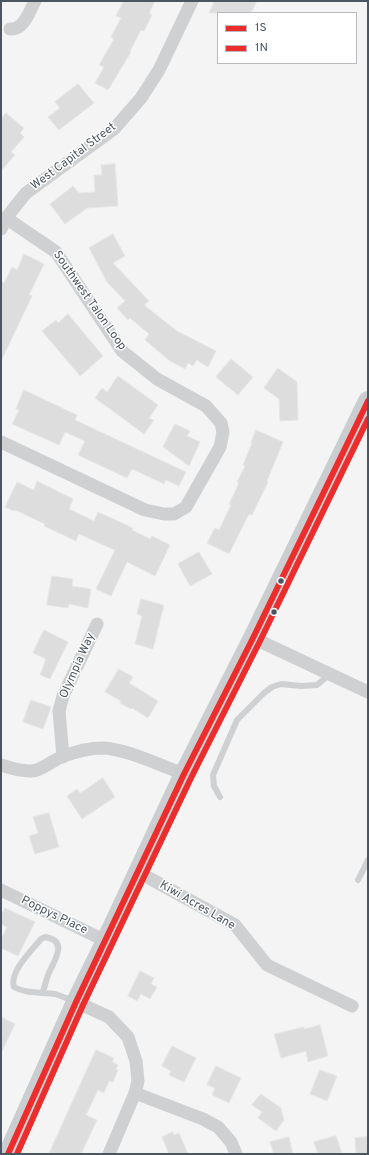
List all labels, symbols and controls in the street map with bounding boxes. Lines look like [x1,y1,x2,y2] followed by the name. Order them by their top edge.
[217,12,357,64] legend
[255,20,267,36] text: 1S
[255,40,268,56] text: 1N
[29,120,119,194] street label: West Capital Street
[49,249,129,353] street label: Southwest Talon Loop
[276,576,286,586] unlabelled marker
[269,607,279,617] unlabelled marker
[57,631,99,701] street label: Olympia Way
[157,878,237,934] street label: Kiwi Acres Lane
[18,894,90,938] street label: Poppys Place

